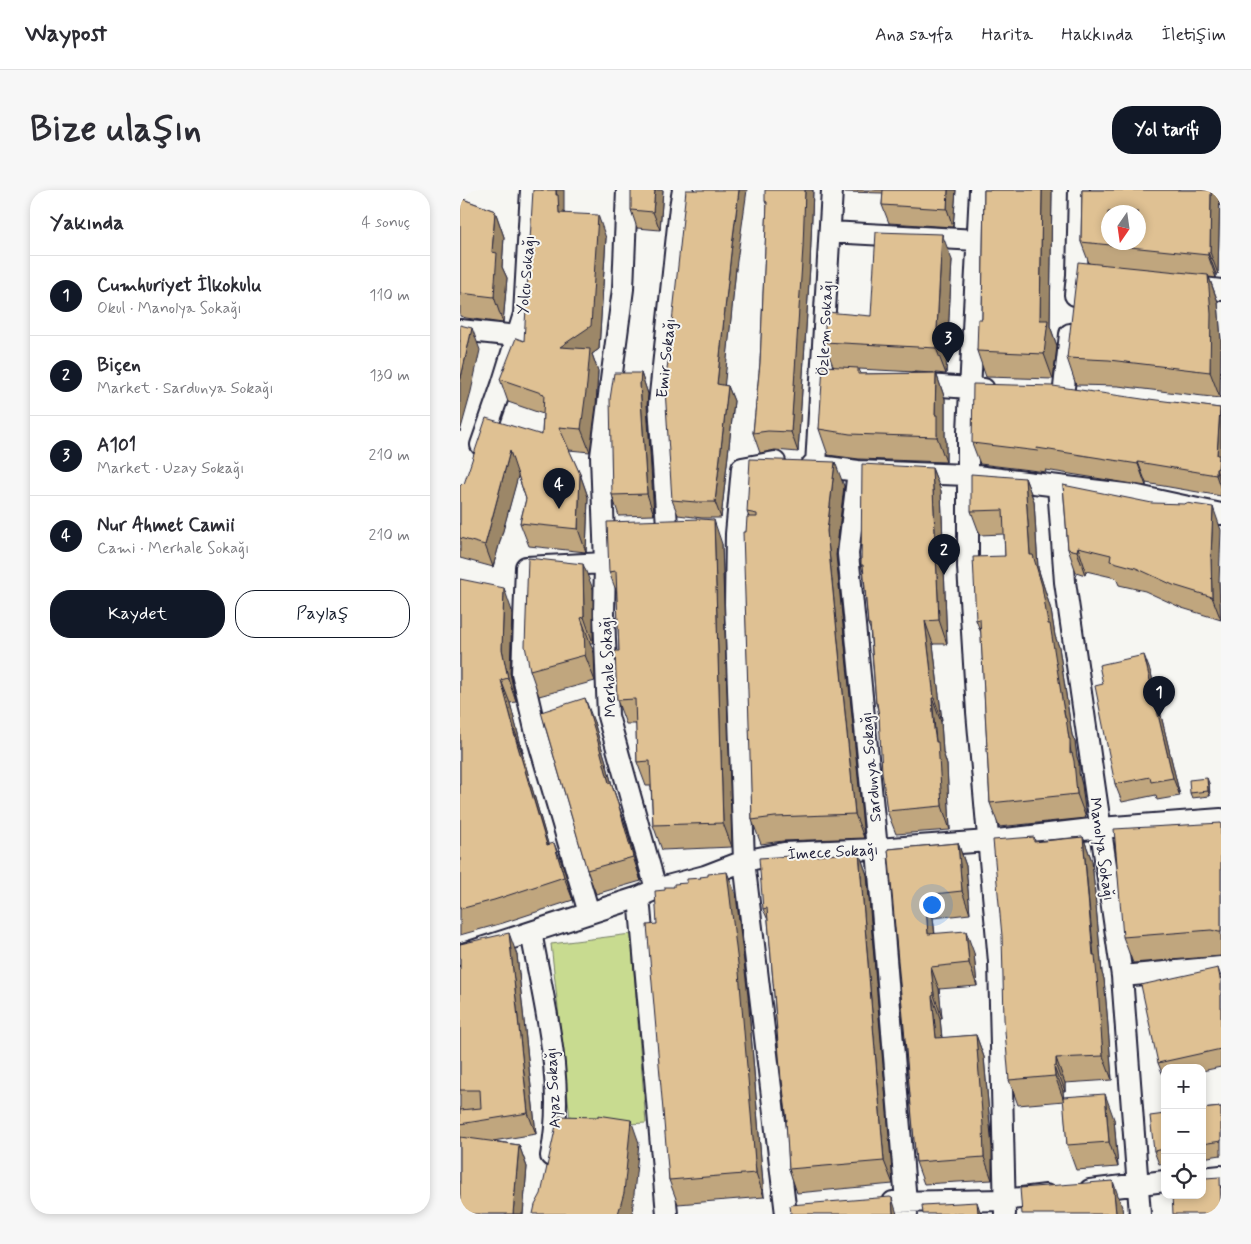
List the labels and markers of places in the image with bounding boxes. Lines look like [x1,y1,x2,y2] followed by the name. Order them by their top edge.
[932,322,964,363] pin: 3
[543,468,575,509] pin: 4
[928,534,960,575] pin: 2
[1143,676,1175,717] pin: 1

